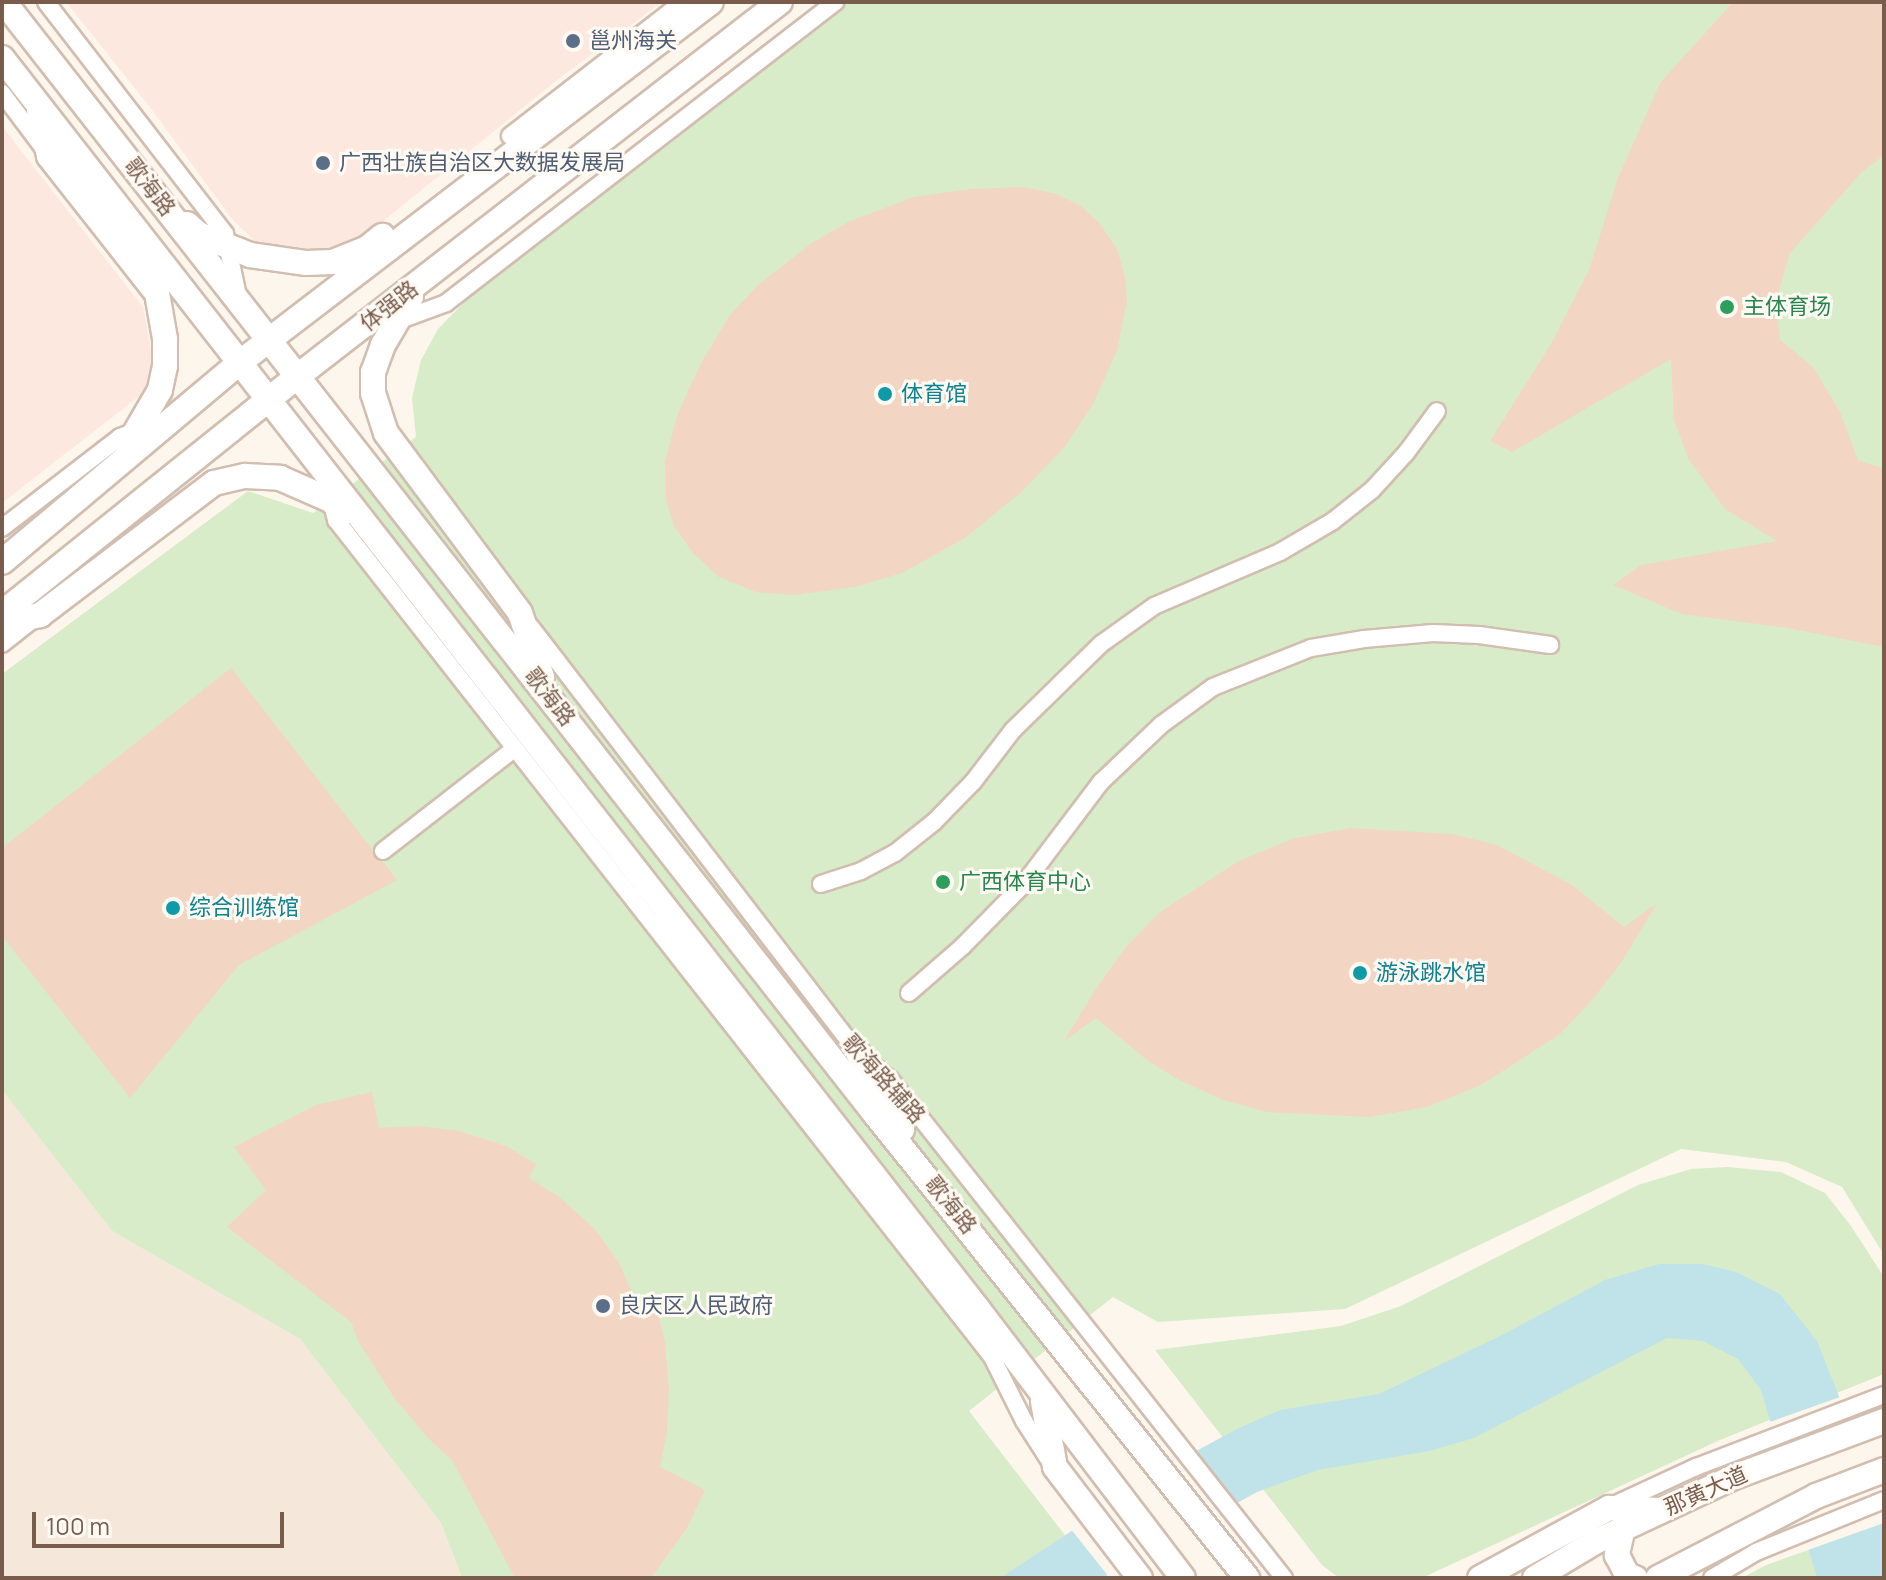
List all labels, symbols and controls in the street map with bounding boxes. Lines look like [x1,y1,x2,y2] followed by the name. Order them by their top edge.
[589,28,677,54] place label: 邕州海关
[564,32,582,50] marker: 邕州海关
[339,150,625,176] place label: 广西壮族自治区大数据发展局
[119,153,181,221] street label: 歌海路
[314,154,332,172] marker: 广西壮族自治区大数据发展局
[355,275,423,337] street label: 体强路
[1743,294,1831,320] place label: 主体育场
[1718,298,1736,316] marker: 主体育场
[901,381,967,407] place label: 体育馆
[876,385,894,403] marker: 体育馆
[519,663,581,731] street label: 歌海路
[959,869,1091,895] place label: 广西体育中心
[934,873,952,891] marker: 广西体育中心
[189,895,299,921] place label: 综合训练馆
[164,899,182,917] marker: 综合训练馆
[1376,960,1486,986] place label: 游泳跳水馆
[1351,964,1369,982] marker: 游泳跳水馆
[837,1029,931,1129] street label: 歌海路辅路
[920,1171,982,1239] street label: 歌海路
[619,1293,773,1319] place label: 良庆区人民政府
[594,1297,612,1315] marker: 良庆区人民政府
[1660,1461,1752,1521] street label: 那黄大道
[36,1496,288,1546] scale bar
[46,1509,110,1542] text: 100 m

